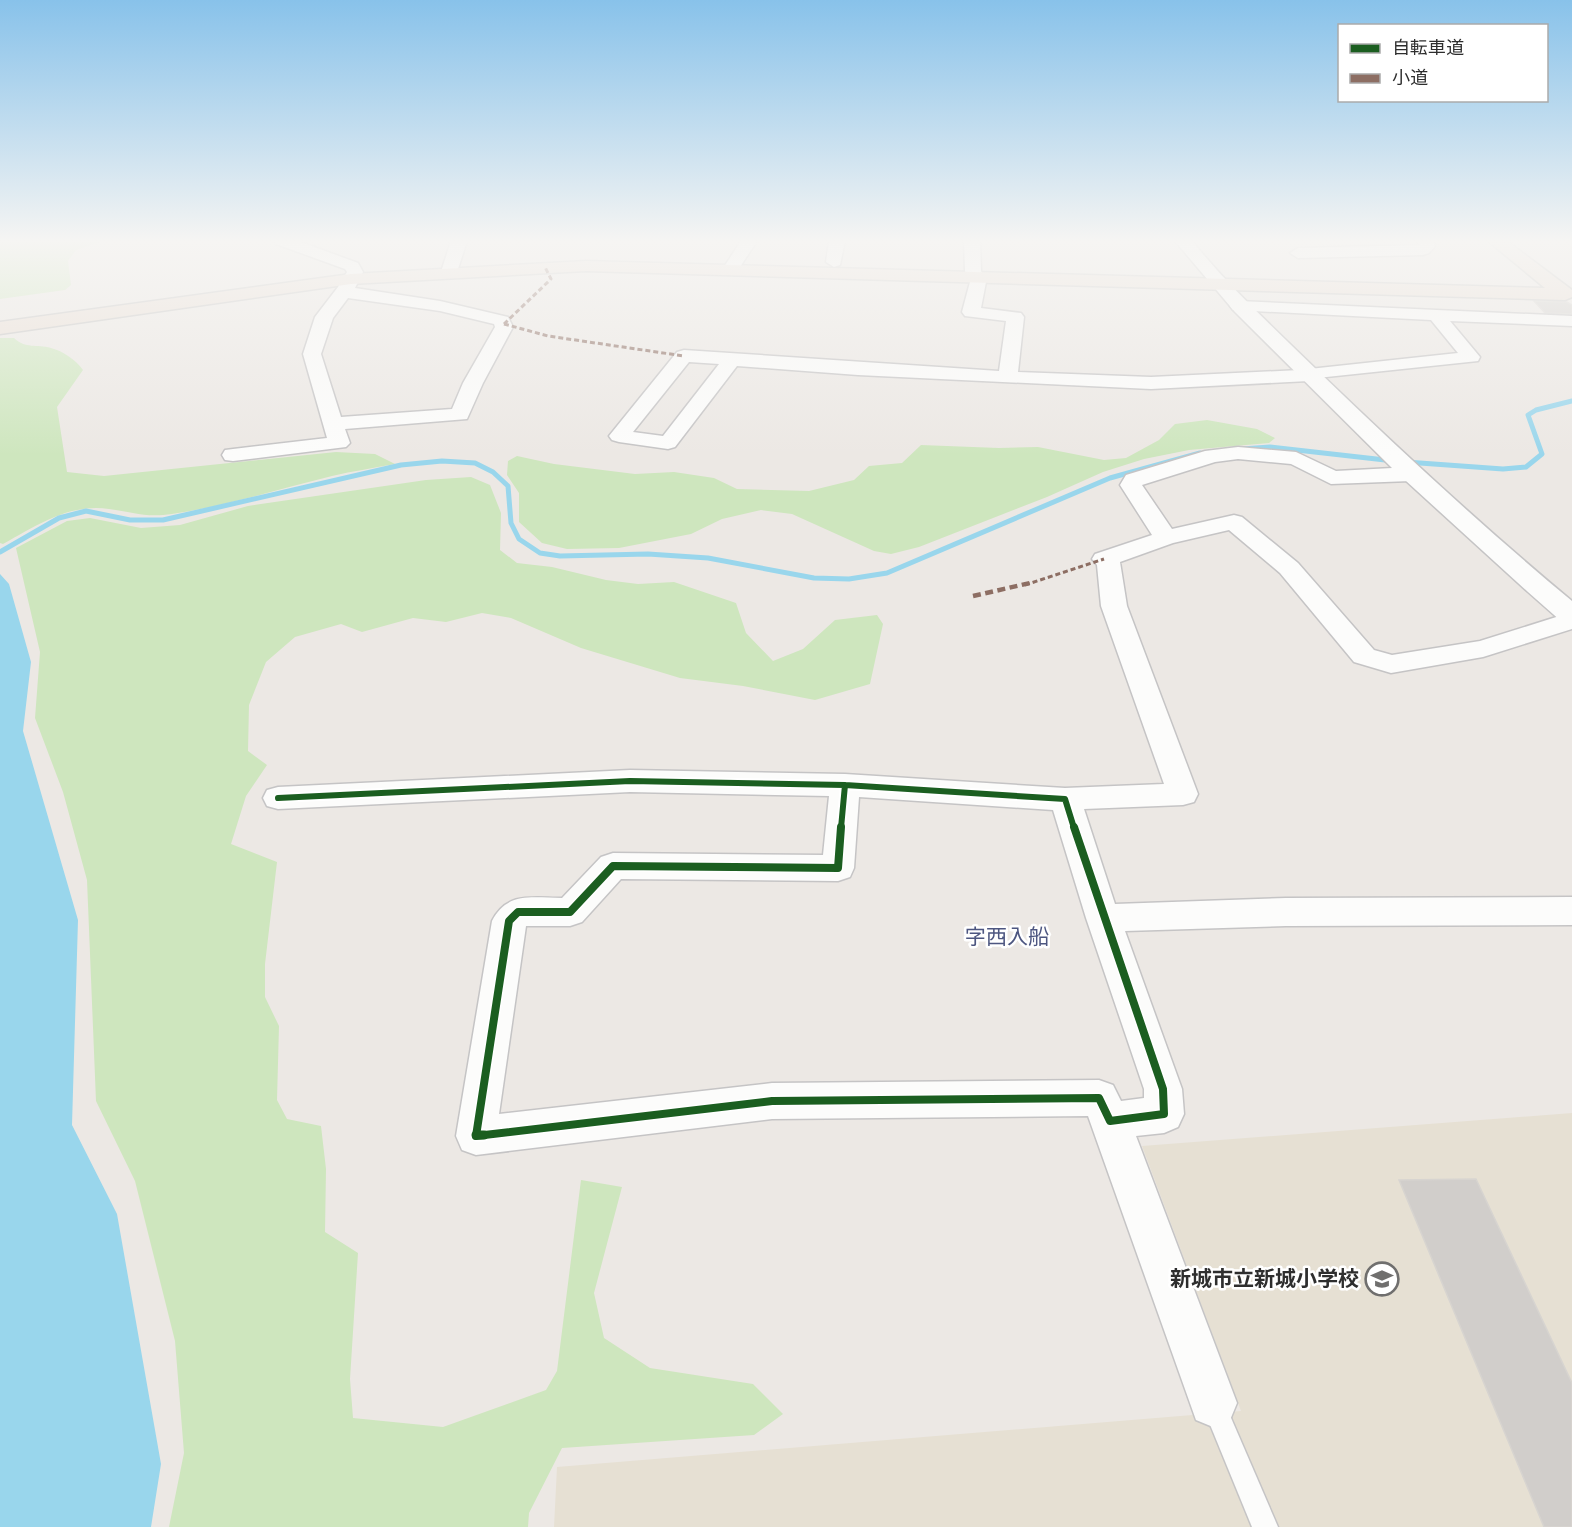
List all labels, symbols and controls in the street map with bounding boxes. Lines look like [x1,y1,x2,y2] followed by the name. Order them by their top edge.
[1338,24,1548,102] legend
[1392,38,1464,59] text: 自転車道
[1392,68,1428,89] text: 小道
[965,925,1049,950] district label: 字西入船
[1364,1261,1400,1297] school or university icon: 新城市立新城小学校
[1170,1267,1359,1292] place label: 新城市立新城小学校

